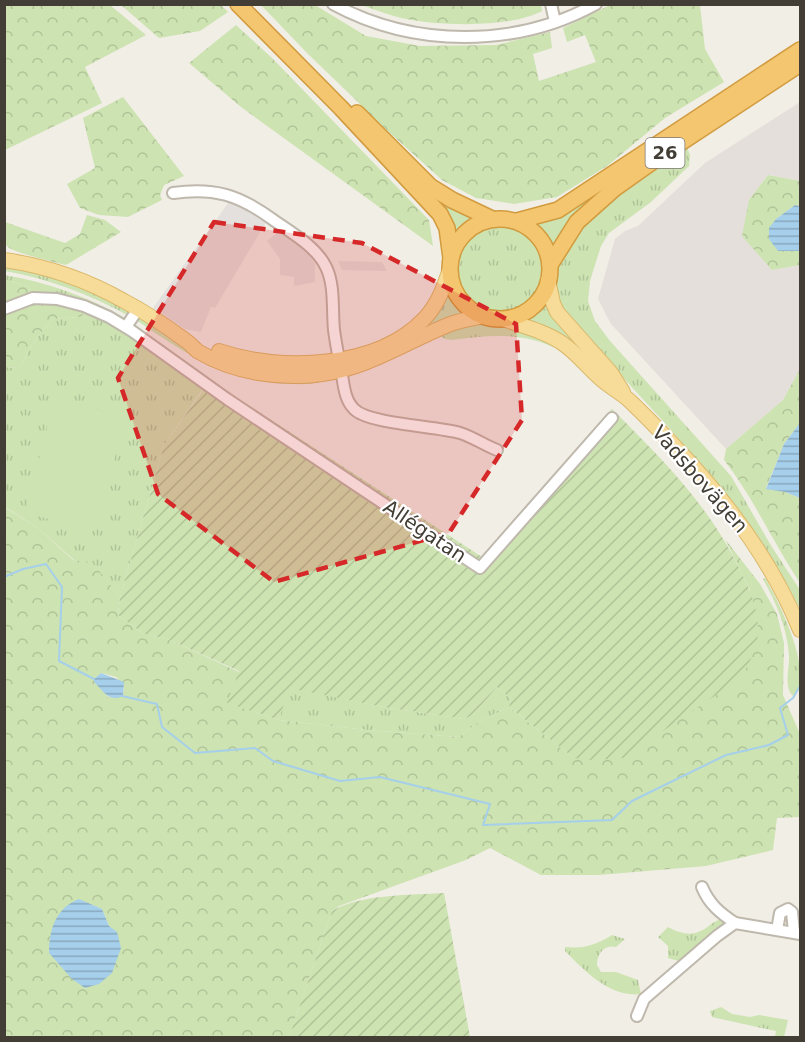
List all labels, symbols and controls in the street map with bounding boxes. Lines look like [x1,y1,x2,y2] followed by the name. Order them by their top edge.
[646,138,684,168] road number: 26
[647,420,753,538] street label: Vadsbovägen
[379,495,471,567] street label: Allégatan

